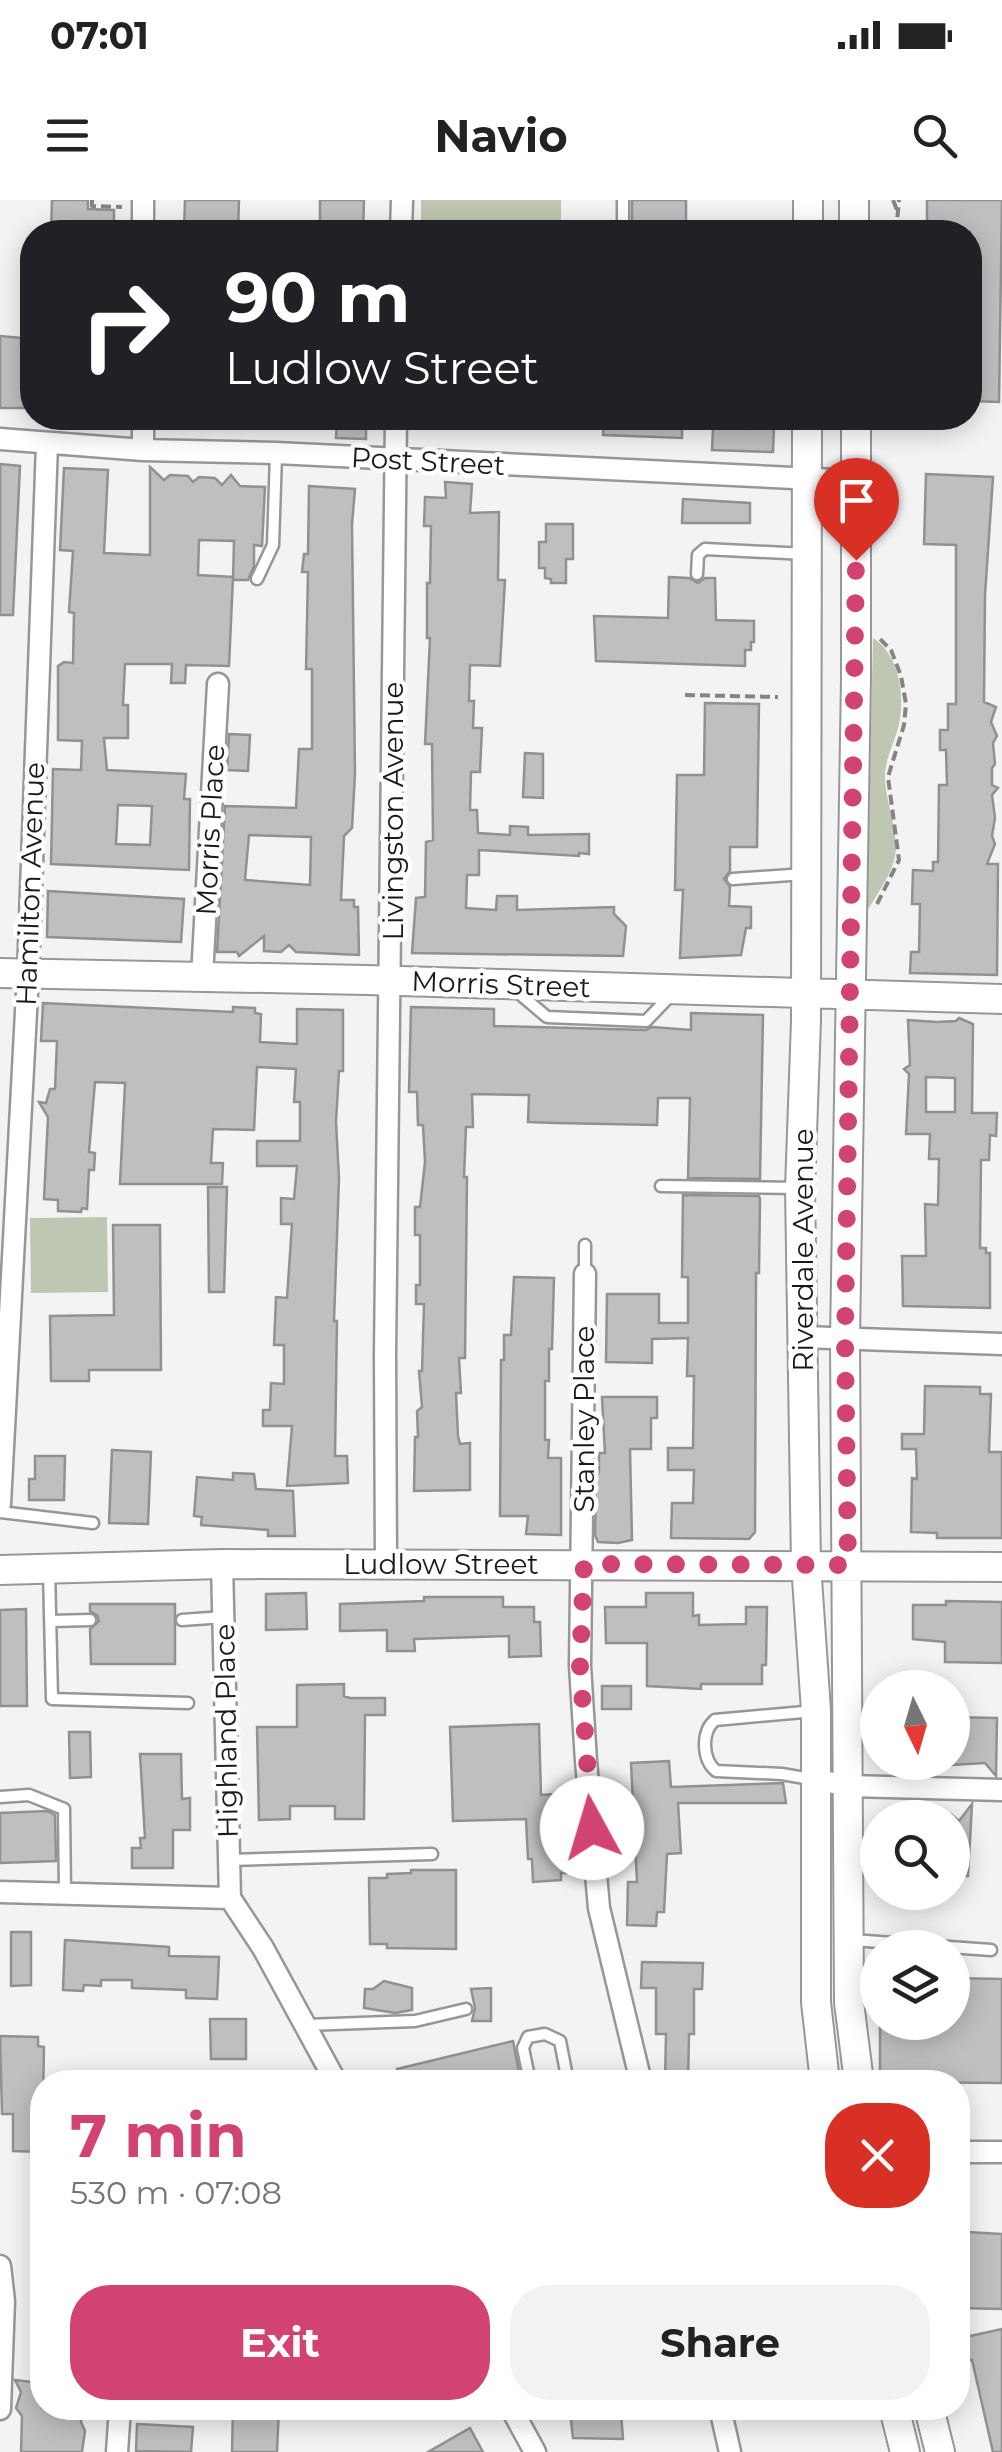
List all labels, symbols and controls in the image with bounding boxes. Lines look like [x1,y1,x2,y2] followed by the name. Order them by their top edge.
[50,12,149,59] text: 07:01
[40,108,95,163] icon: menu
[434,108,568,163] text: Navio
[907,108,962,163] icon: search
[225,254,410,340] text: 90 m
[60,260,190,390] icon: right
[225,340,539,395] text: Ludlow Street
[350,440,506,482] street label: Post Street
[814,458,899,561] pin
[829,473,884,528] icon: arrive
[376,682,410,940] street label: Livingston Avenue
[189,744,231,916] street label: Morris Place
[9,761,51,1007] street label: Hamilton Avenue
[411,964,591,1004] street label: Morris Street
[786,1128,820,1372] street label: Riverdale Avenue
[567,1326,601,1512] street label: Stanley Place
[343,1547,539,1581] street label: Ludlow Street
[207,1624,245,1838] street label: Highland Place
[860,1670,970,1780] north arrow
[860,1670,970,2040] map controls
[540,1776,644,1880] position arrow
[860,1800,970,1910] button: search
[860,1930,970,2040] button: layers
[70,2099,247,2172] text: 7 min
[825,2103,930,2208] button: close
[70,2173,282,2212] text: 530 m · 07:08
[70,2285,490,2400] button: Exit
[510,2285,930,2400] button: Share

